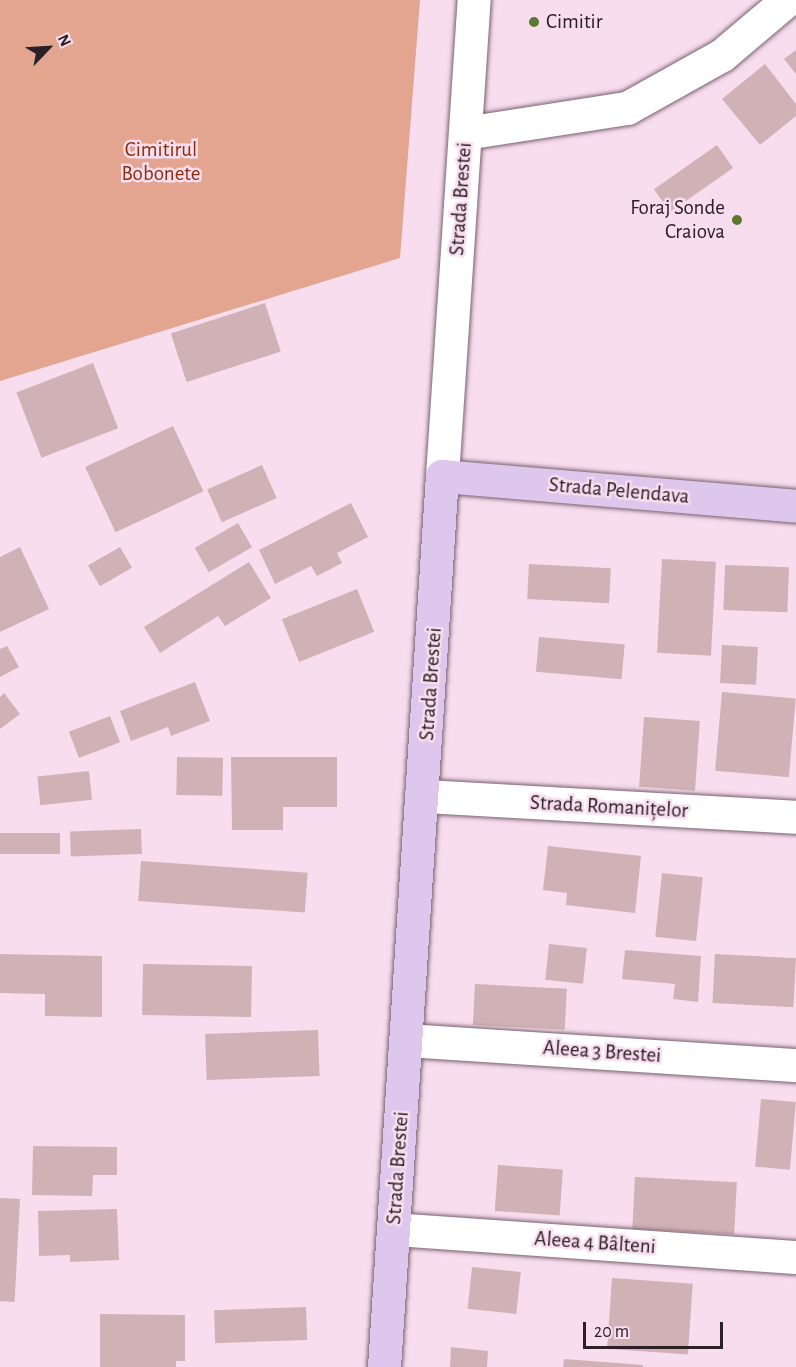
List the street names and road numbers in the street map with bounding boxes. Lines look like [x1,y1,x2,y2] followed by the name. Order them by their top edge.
[444,142,478,256] street label: Strada Brestei
[548,472,690,510] street label: Strada Pelendava
[414,627,448,741] street label: Strada Brestei
[529,790,689,824] street label: Strada Romanițelor
[542,1035,662,1069] street label: Aleea 3 Brestei
[381,1111,415,1225] street label: Strada Brestei
[533,1226,657,1260] street label: Aleea 4 Bâlteni

